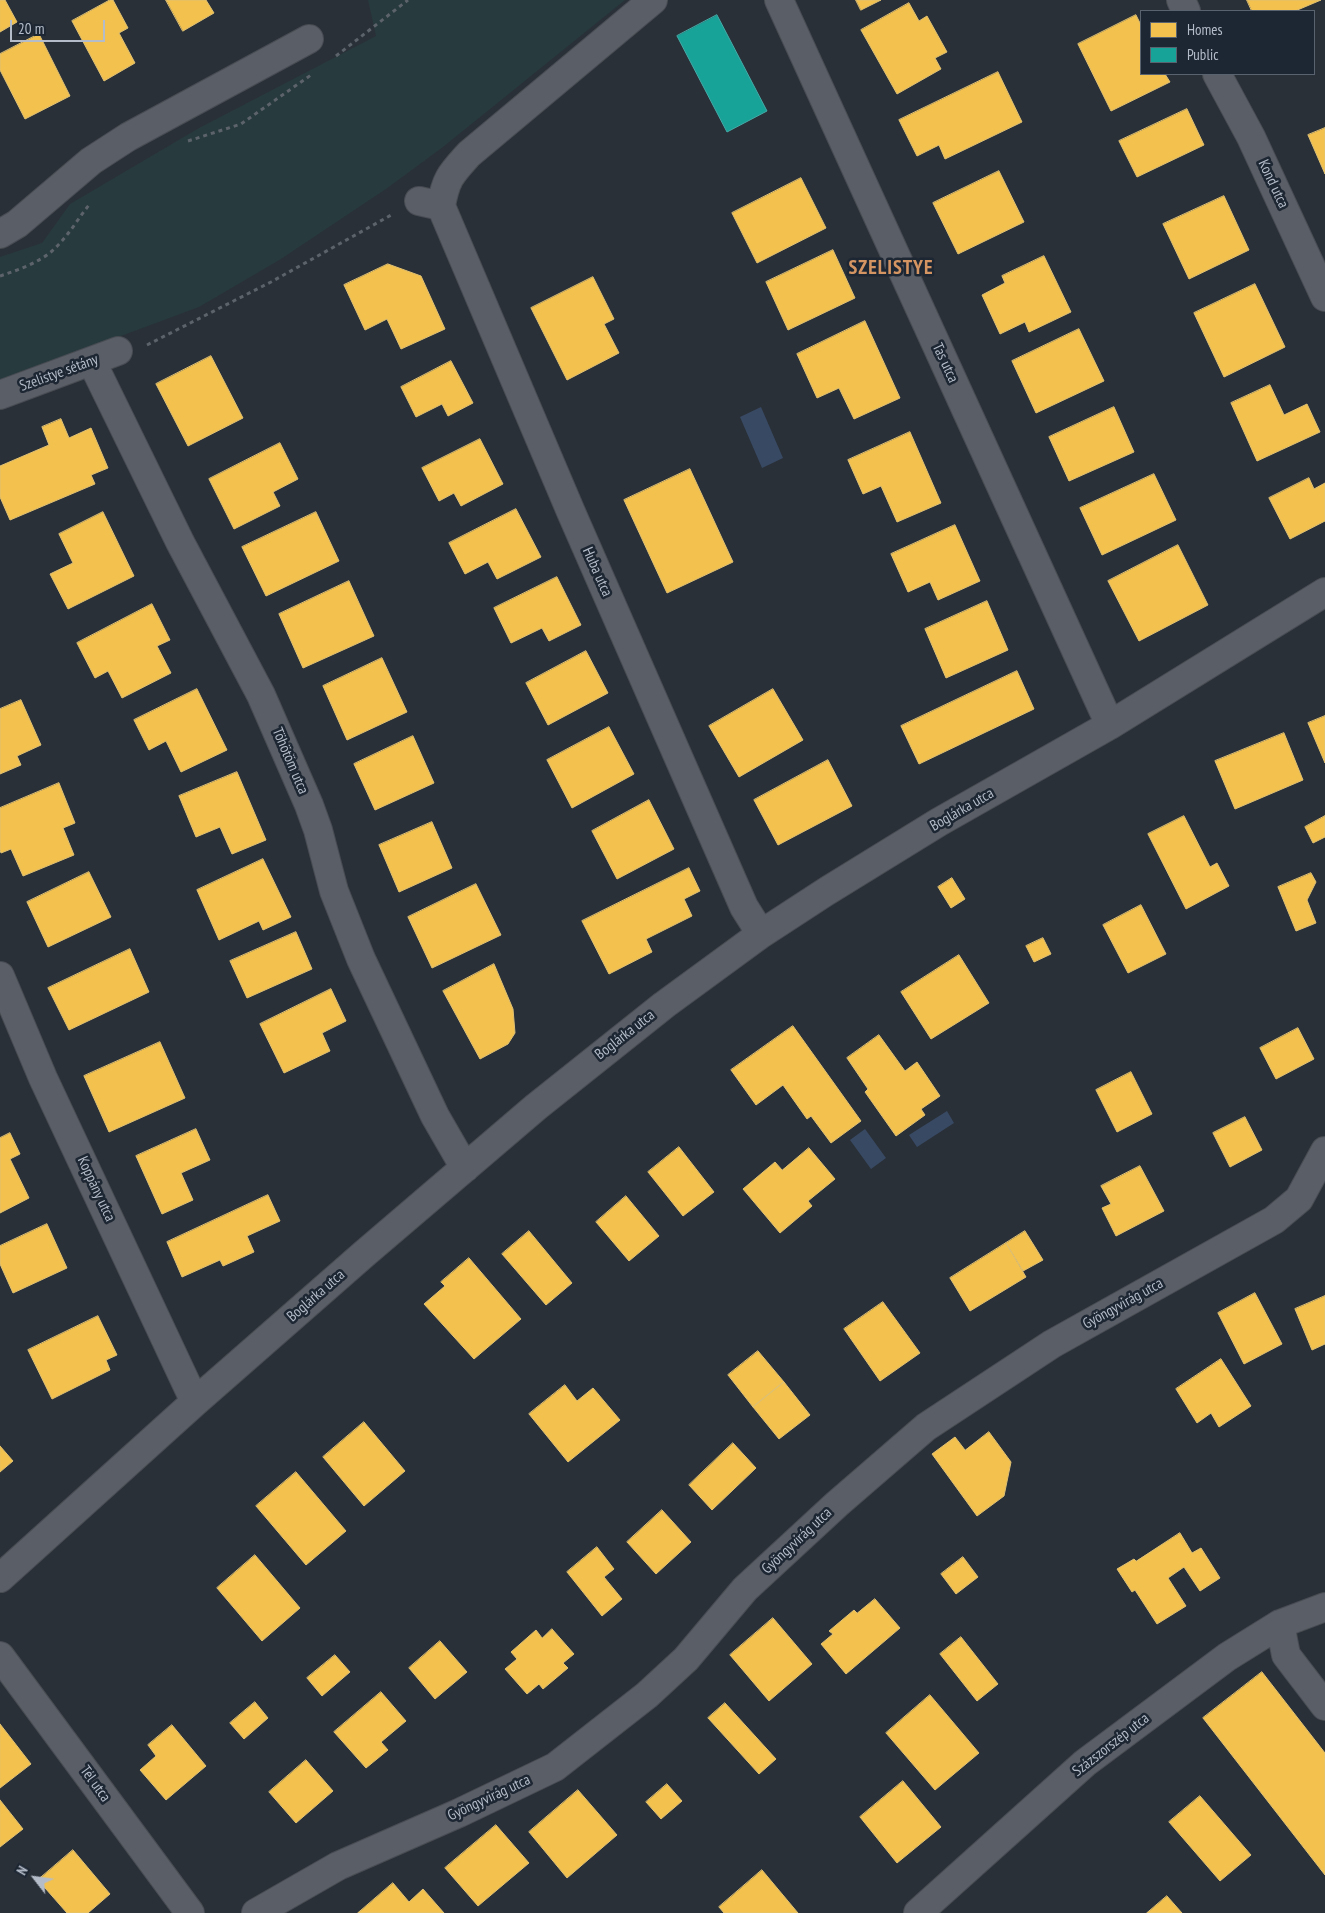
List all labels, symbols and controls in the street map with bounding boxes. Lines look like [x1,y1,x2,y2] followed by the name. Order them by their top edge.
[12,10,108,42] scale bar
[1140,10,1315,75] legend
[18,19,44,38] text: 20 m
[1187,20,1223,39] text: Homes
[1187,45,1218,64] text: Public
[1254,157,1292,211] street label: Kond utca
[847,256,935,280] district label: SZELISTYE
[928,340,962,386] street label: Tas utca
[17,350,101,396] street label: Szelistye sétány
[578,545,616,599] street label: Huba utca
[268,725,312,797] street label: Töhötöm utca
[927,785,997,835] street label: Boglárka utca
[592,1006,658,1064] street label: Boglárka utca
[73,1154,119,1224] street label: Koppány utca
[283,1266,349,1326] street label: Boglárka utca
[1080,1275,1166,1333] street label: Gyöngyvirág utca
[758,1504,836,1578] street label: Gyöngyvirág utca
[1069,1710,1153,1780] street label: Százszorszép utca
[76,1762,114,1806] street label: Tél utca
[445,1771,533,1825] street label: Gyöngyvirág utca
[10,1853,60,1903] north arrow
[12,1863,32,1878] text: N

